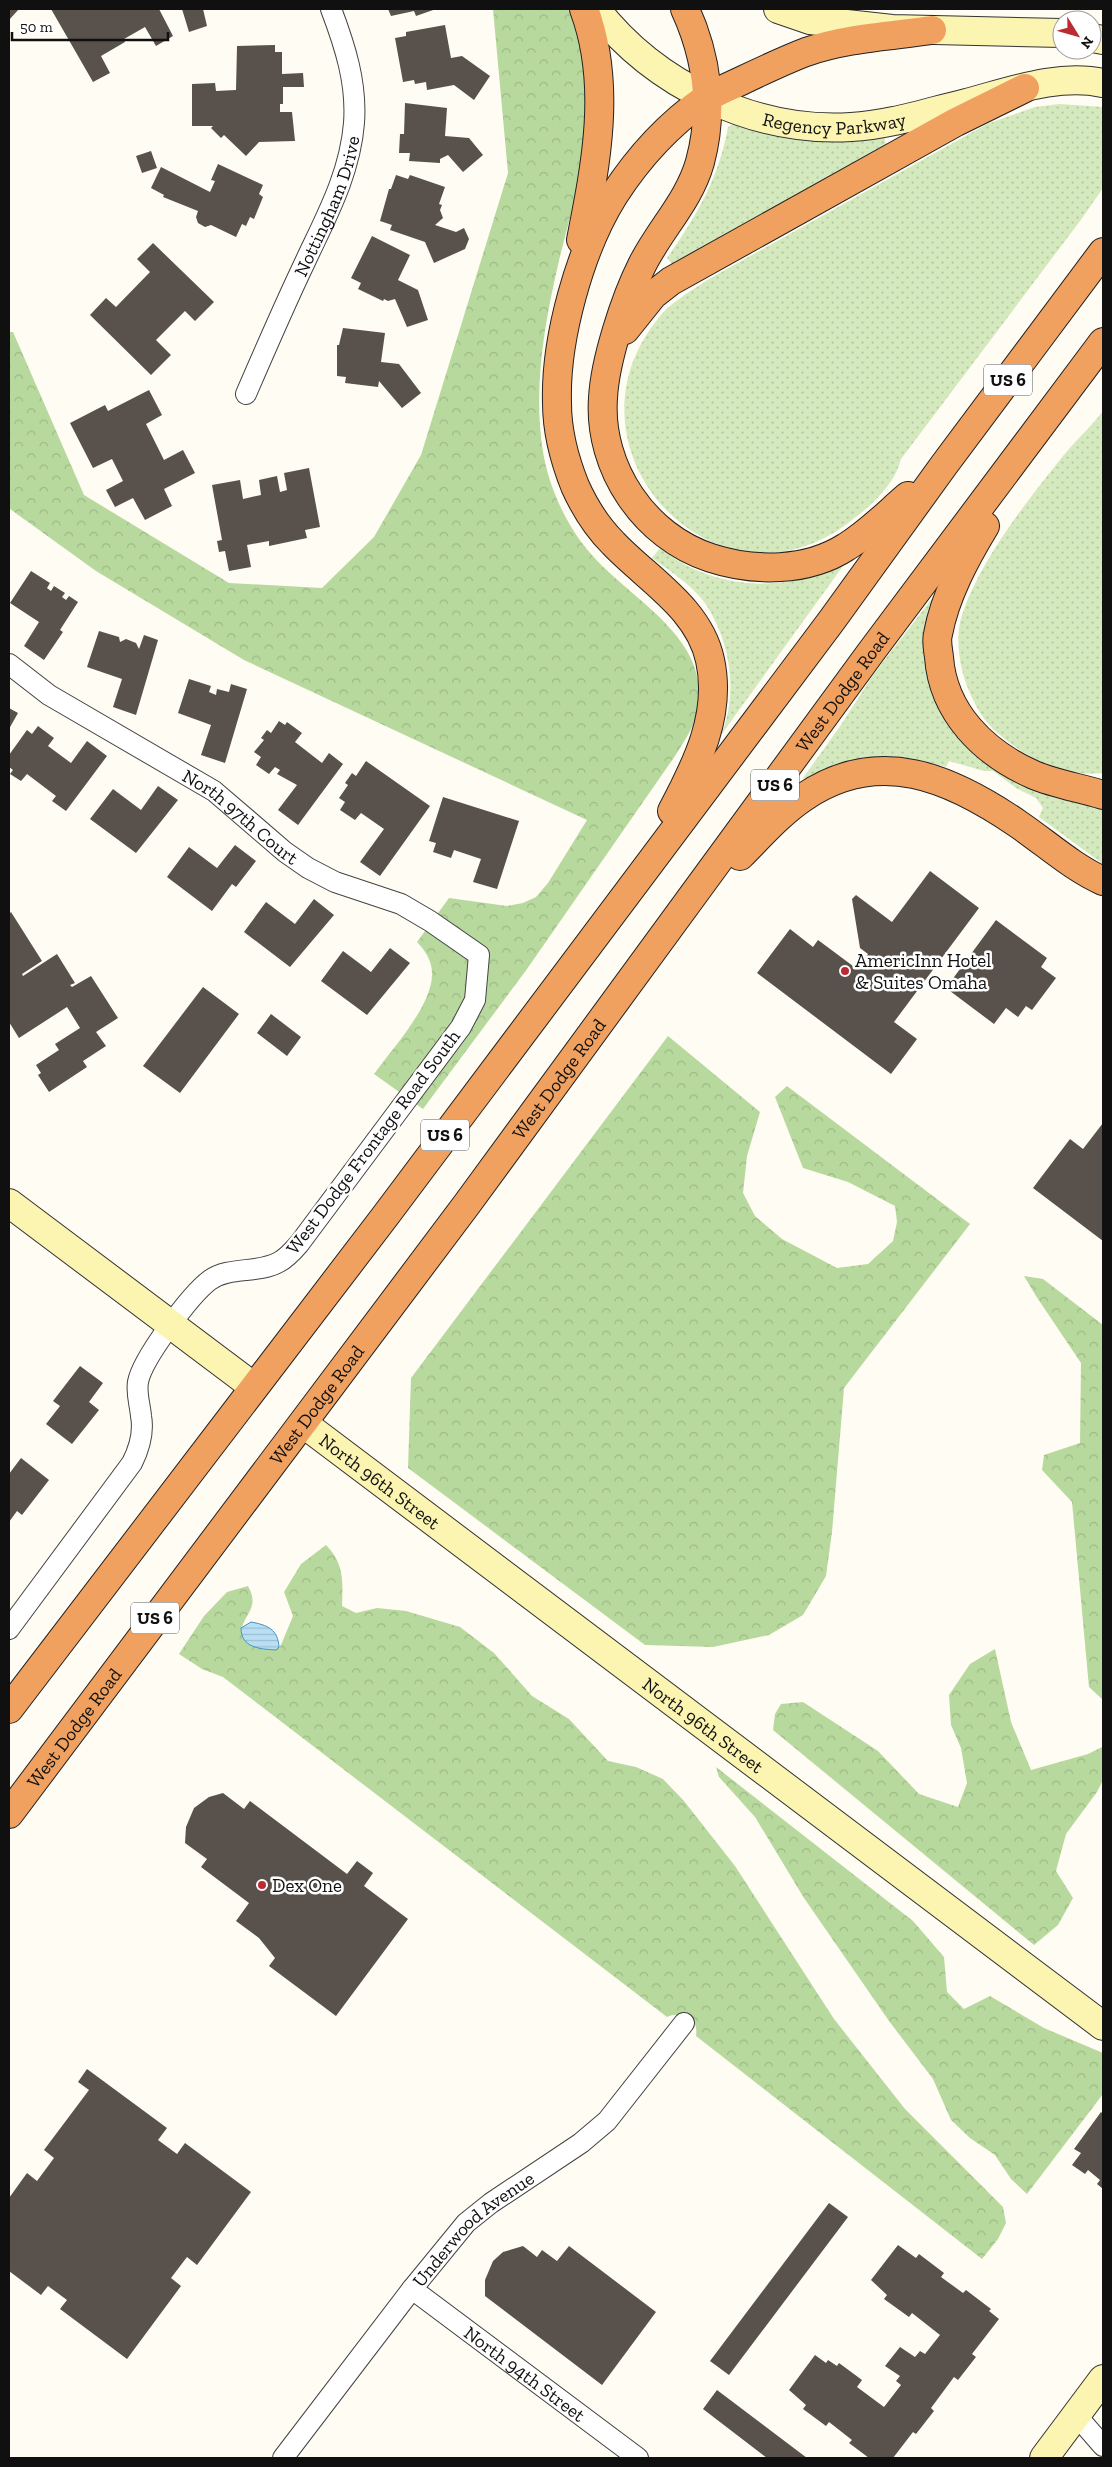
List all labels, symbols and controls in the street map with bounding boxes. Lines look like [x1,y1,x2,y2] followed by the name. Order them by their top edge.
[12,10,169,42] scale bar
[1052,10,1102,60] north arrow
[20,18,53,36] text: 50 m
[1077,33,1097,52] text: N
[760,107,908,139] street label: Regency Parkway
[288,134,364,280] street label: Nottingham Drive
[984,364,1032,396] road number: US 6
[790,626,894,756] street label: West Dodge Road
[178,764,303,869] street label: North 97th Court
[751,770,799,800] road number: US 6
[855,949,991,994] place label: AmericInn Hotel & Suites Omaha
[839,965,851,977] marker: AmericInn Hotel & Suites Omaha
[507,1014,611,1144] street label: West Dodge Road
[281,1025,465,1259] street label: West Dodge Frontage Road South
[421,1120,469,1150] road number: US 6
[264,1340,369,1469] street label: West Dodge Road
[315,1428,445,1534] street label: North 96th Street
[131,1602,179,1634] road number: US 6
[22,1663,127,1792] street label: West Dodge Road
[638,1672,768,1778] street label: North 96th Street
[272,1874,342,1897] place label: Dex One
[256,1879,268,1891] marker: Dex One
[407,2166,538,2291] street label: Underwood Avenue
[460,2321,590,2426] street label: North 94th Street

